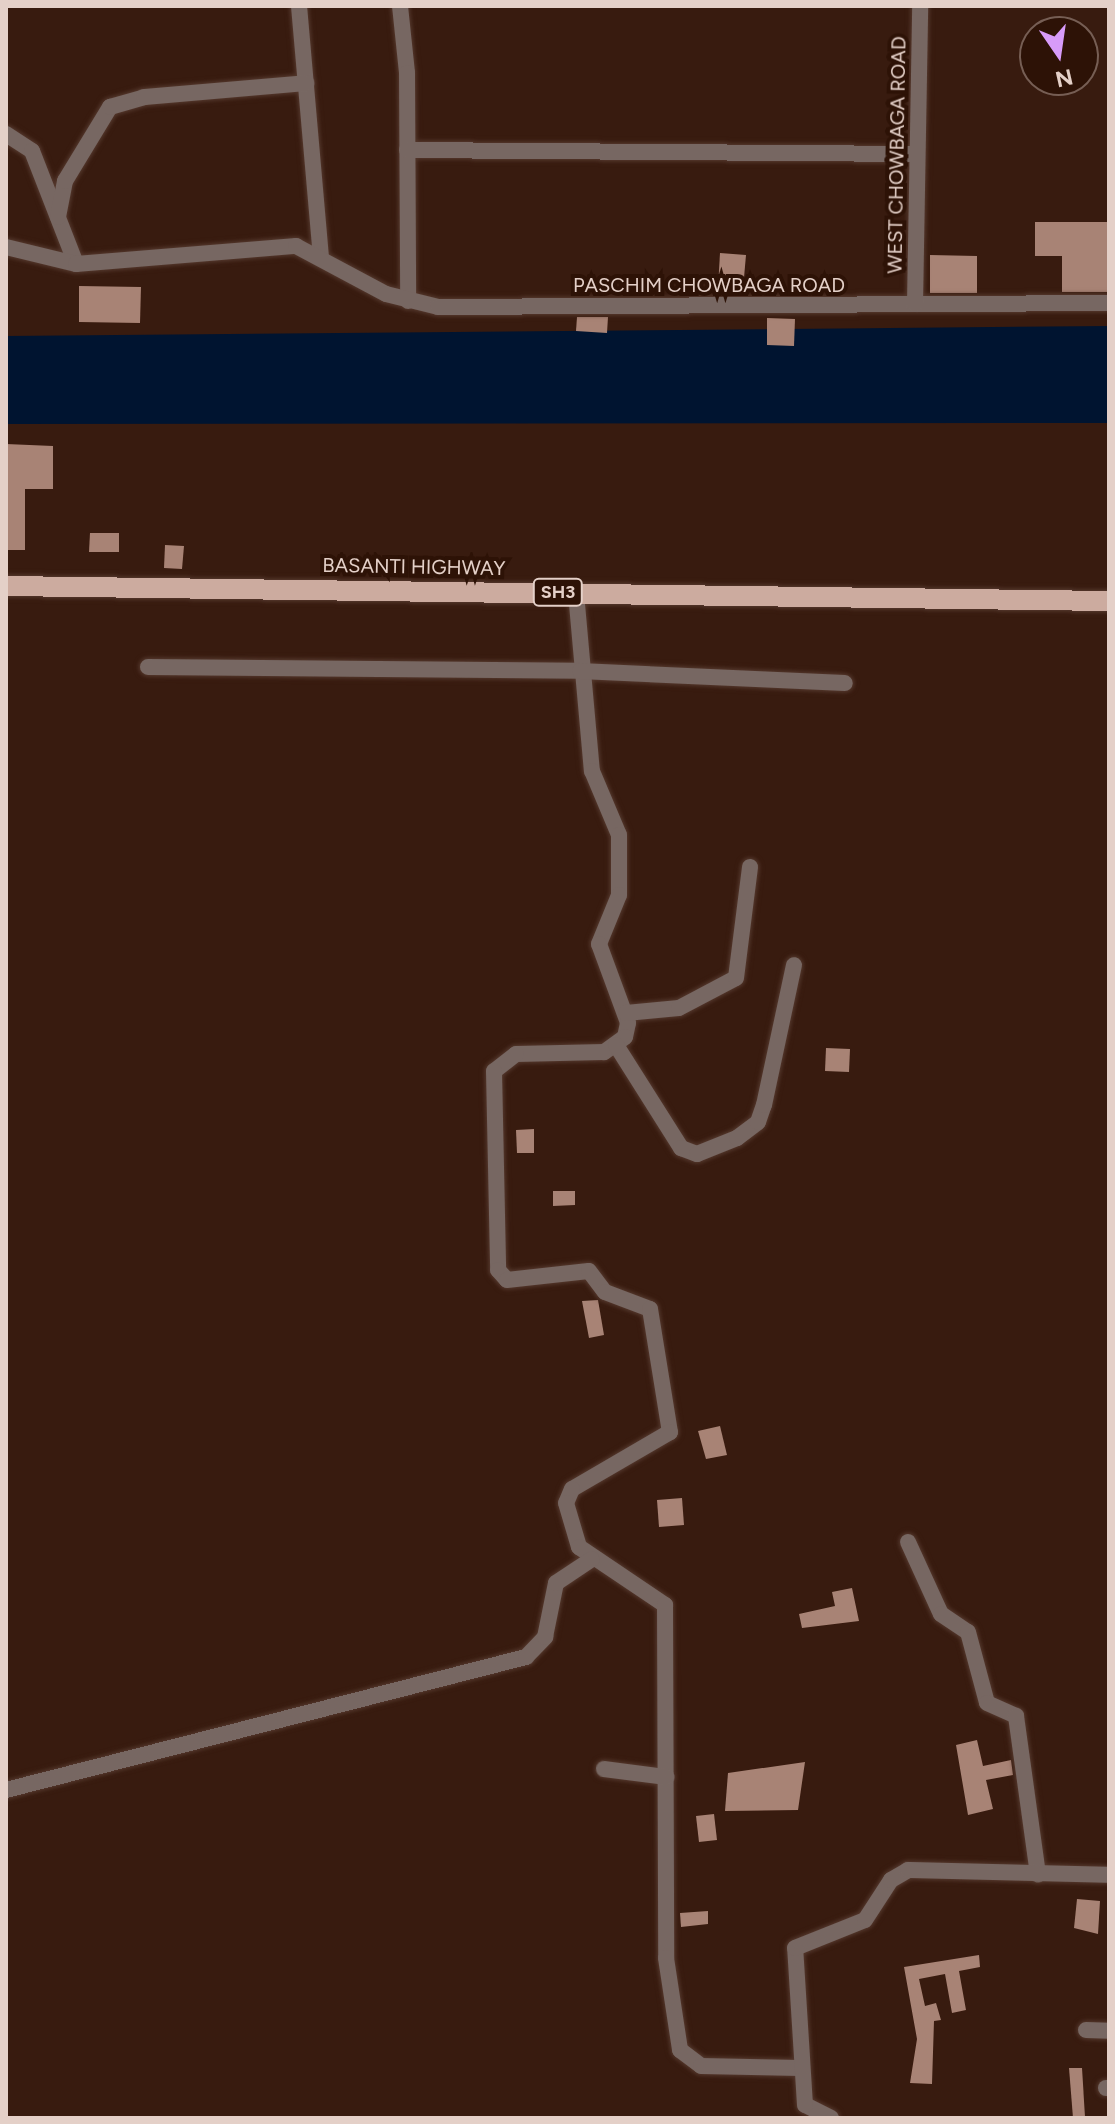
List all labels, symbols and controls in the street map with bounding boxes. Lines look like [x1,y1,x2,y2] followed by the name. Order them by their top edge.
[1019,16,1099,96] north arrow
[883,36,911,274] street label: WEST CHOWBAGA ROAD
[1053,63,1075,93] text: N
[573,273,845,297] street label: PASCHIM CHOWBAGA ROAD
[322,553,506,581] street label: BASANTI HIGHWAY
[532,578,584,606] road number: SH3

